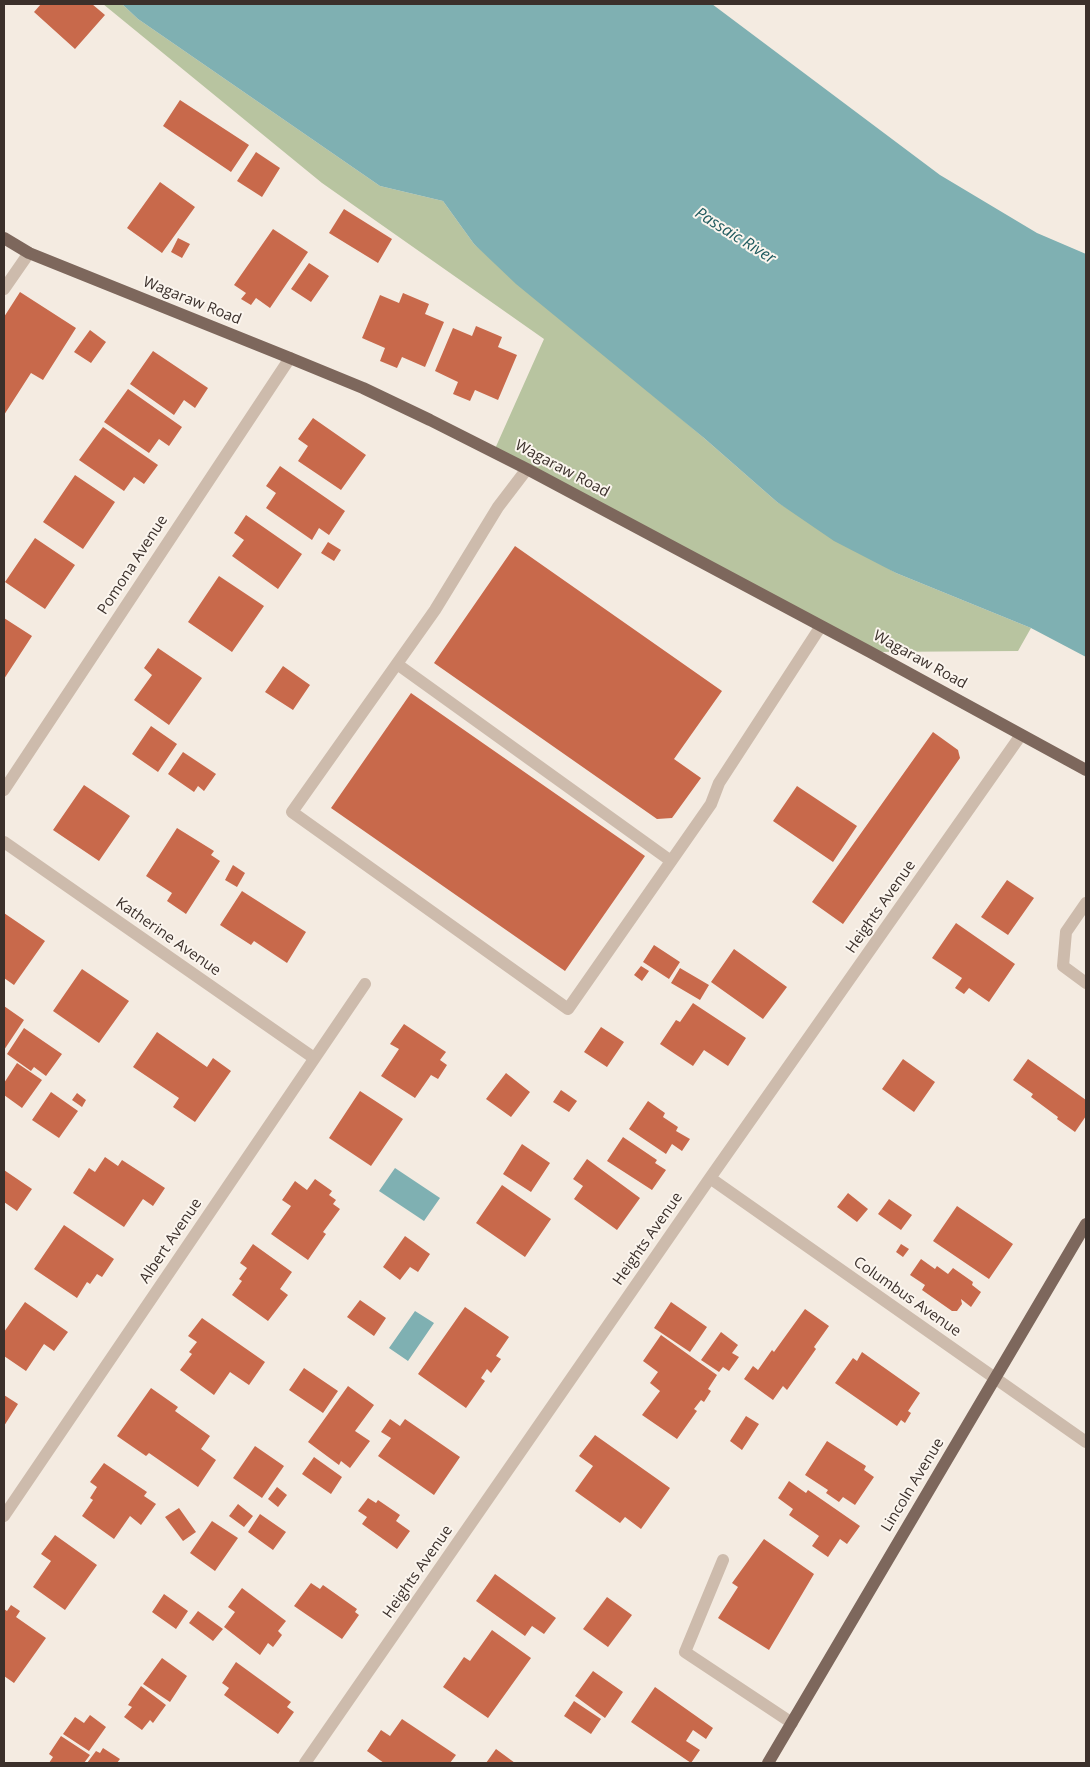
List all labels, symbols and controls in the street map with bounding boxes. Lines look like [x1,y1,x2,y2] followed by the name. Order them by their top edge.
[691,204,779,268] water label: Passaic River
[140,273,244,329] street label: Wagaraw Road
[512,437,612,501] street label: Wagaraw Road
[94,512,172,618] street label: Pomona Avenue
[870,627,970,693] street label: Wagaraw Road
[842,857,920,957] street label: Heights Avenue
[112,894,224,980] street label: Katherine Avenue
[609,1189,687,1289] street label: Heights Avenue
[136,1195,206,1287] street label: Albert Avenue
[850,1253,964,1341] street label: Columbus Avenue
[878,1435,948,1535] street label: Lincoln Avenue
[379,1522,457,1622] street label: Heights Avenue

